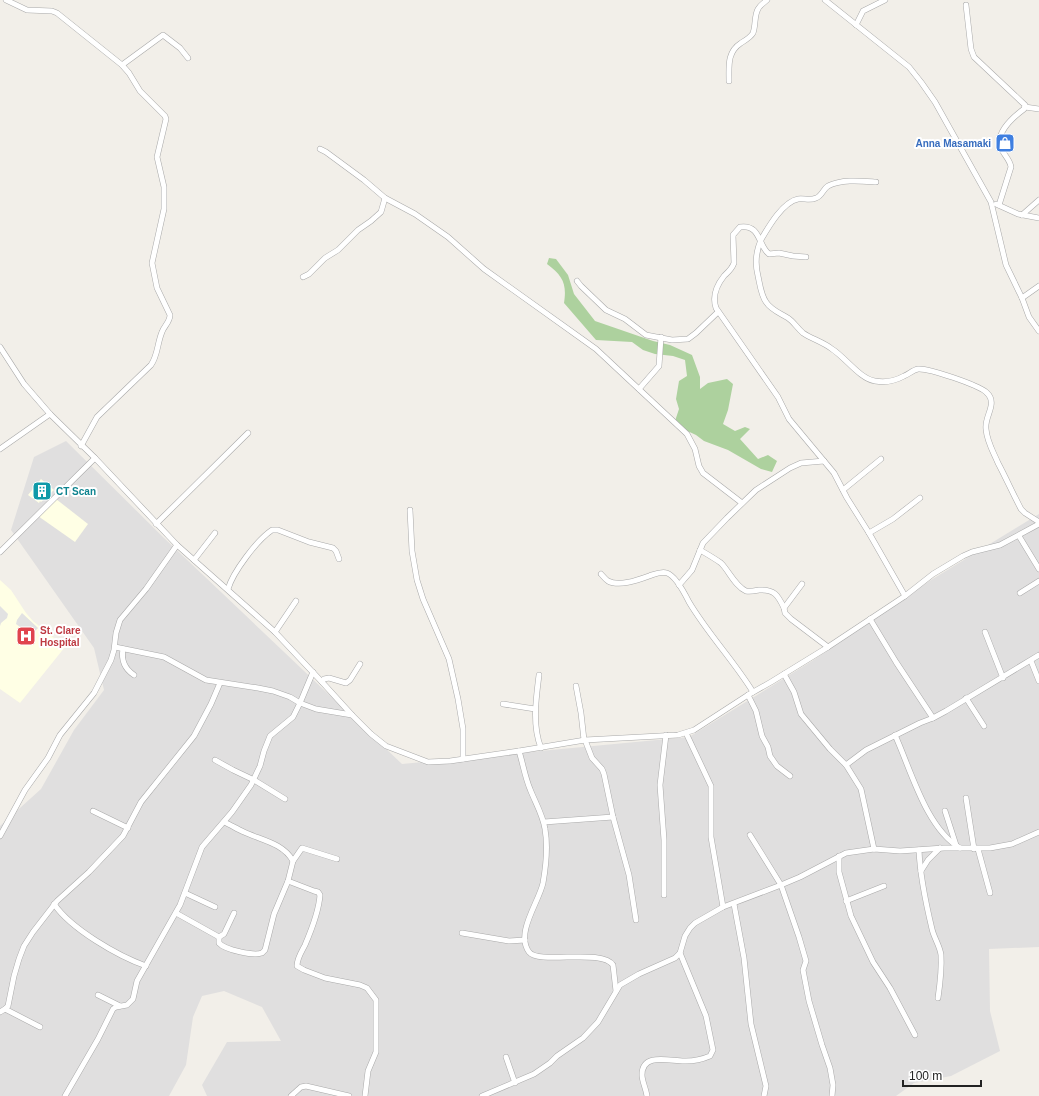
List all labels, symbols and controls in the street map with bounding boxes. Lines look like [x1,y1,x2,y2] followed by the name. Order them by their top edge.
[994,132,1016,154] shop icon: Anna Masamaki
[915,138,991,149] place label: Anna Masamaki
[31,480,53,502] building icon: CT Scan
[56,486,96,497] place label: CT Scan
[15,625,37,647] hospital icon: St. Clare Hospital
[40,625,81,648] place label: St. Clare Hospital
[903,1062,981,1088] scale bar
[909,1069,942,1083] text: 100 m

